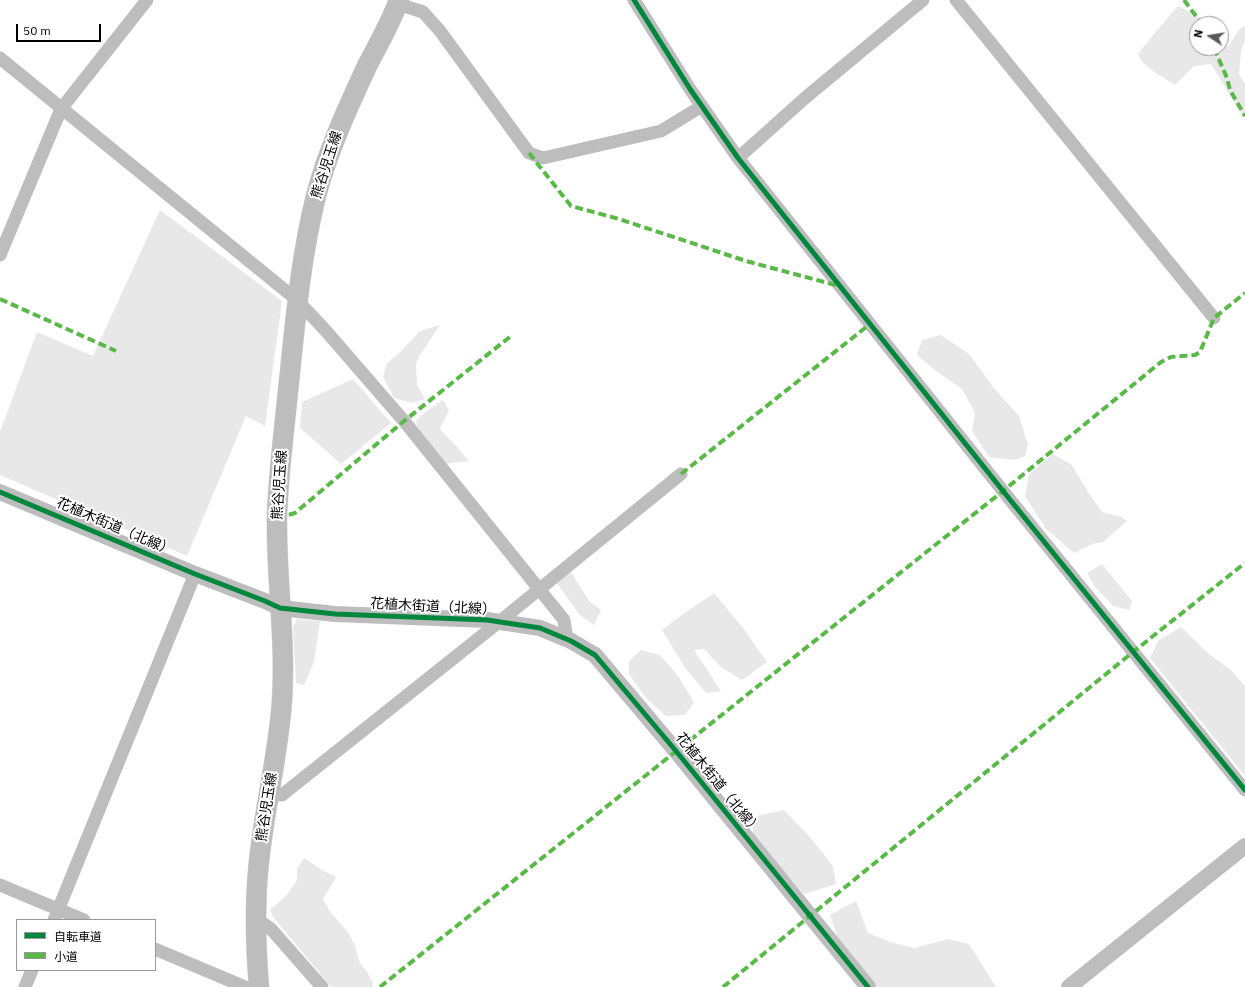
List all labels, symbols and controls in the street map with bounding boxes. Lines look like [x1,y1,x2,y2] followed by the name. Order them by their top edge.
[18,16,103,42] scale bar
[1189,16,1229,56] north arrow
[23,23,51,38] text: 50 m
[1191,28,1206,39] text: N
[308,129,346,201] street label: 熊谷児玉線
[269,449,291,521] street label: 熊谷児玉線
[54,495,176,559] street label: 花植木街道（北線）
[370,595,496,619] street label: 花植木街道（北線）
[672,730,764,838] street label: 花植木街道（北線）
[253,771,281,843] street label: 熊谷児玉線
[16,919,156,971] legend
[54,929,102,944] text: 自転車道
[54,949,78,964] text: 小道

